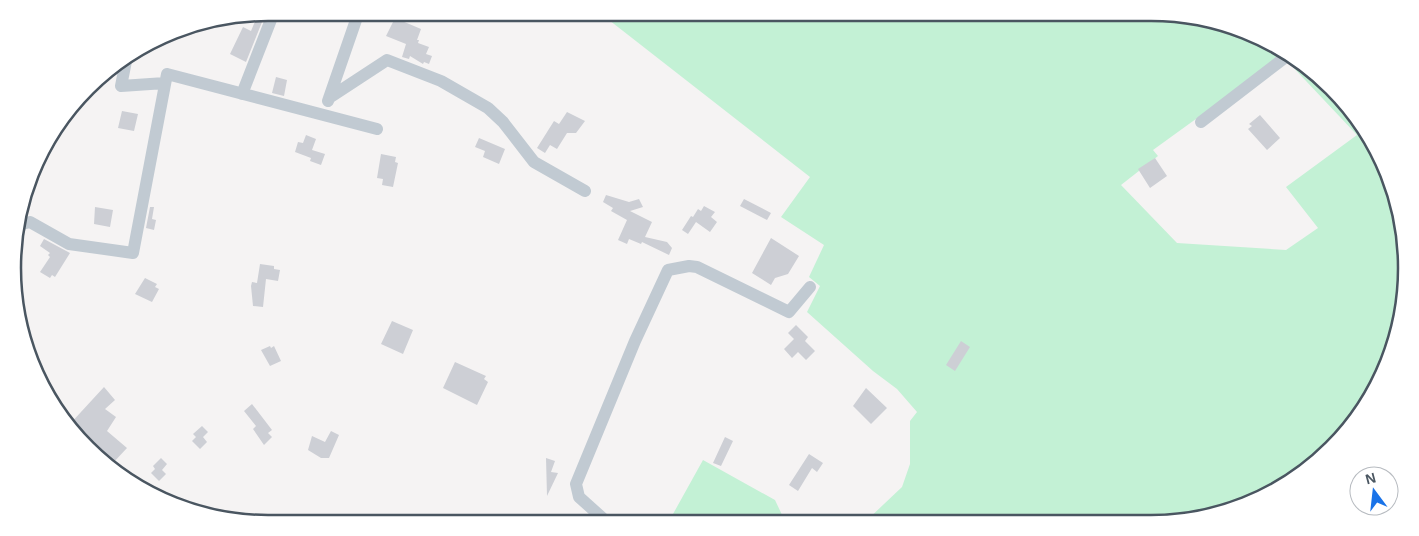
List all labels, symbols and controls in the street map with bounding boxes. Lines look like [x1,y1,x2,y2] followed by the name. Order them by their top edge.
[1349,466,1399,516] north arrow
[1364,469,1378,487] text: N

